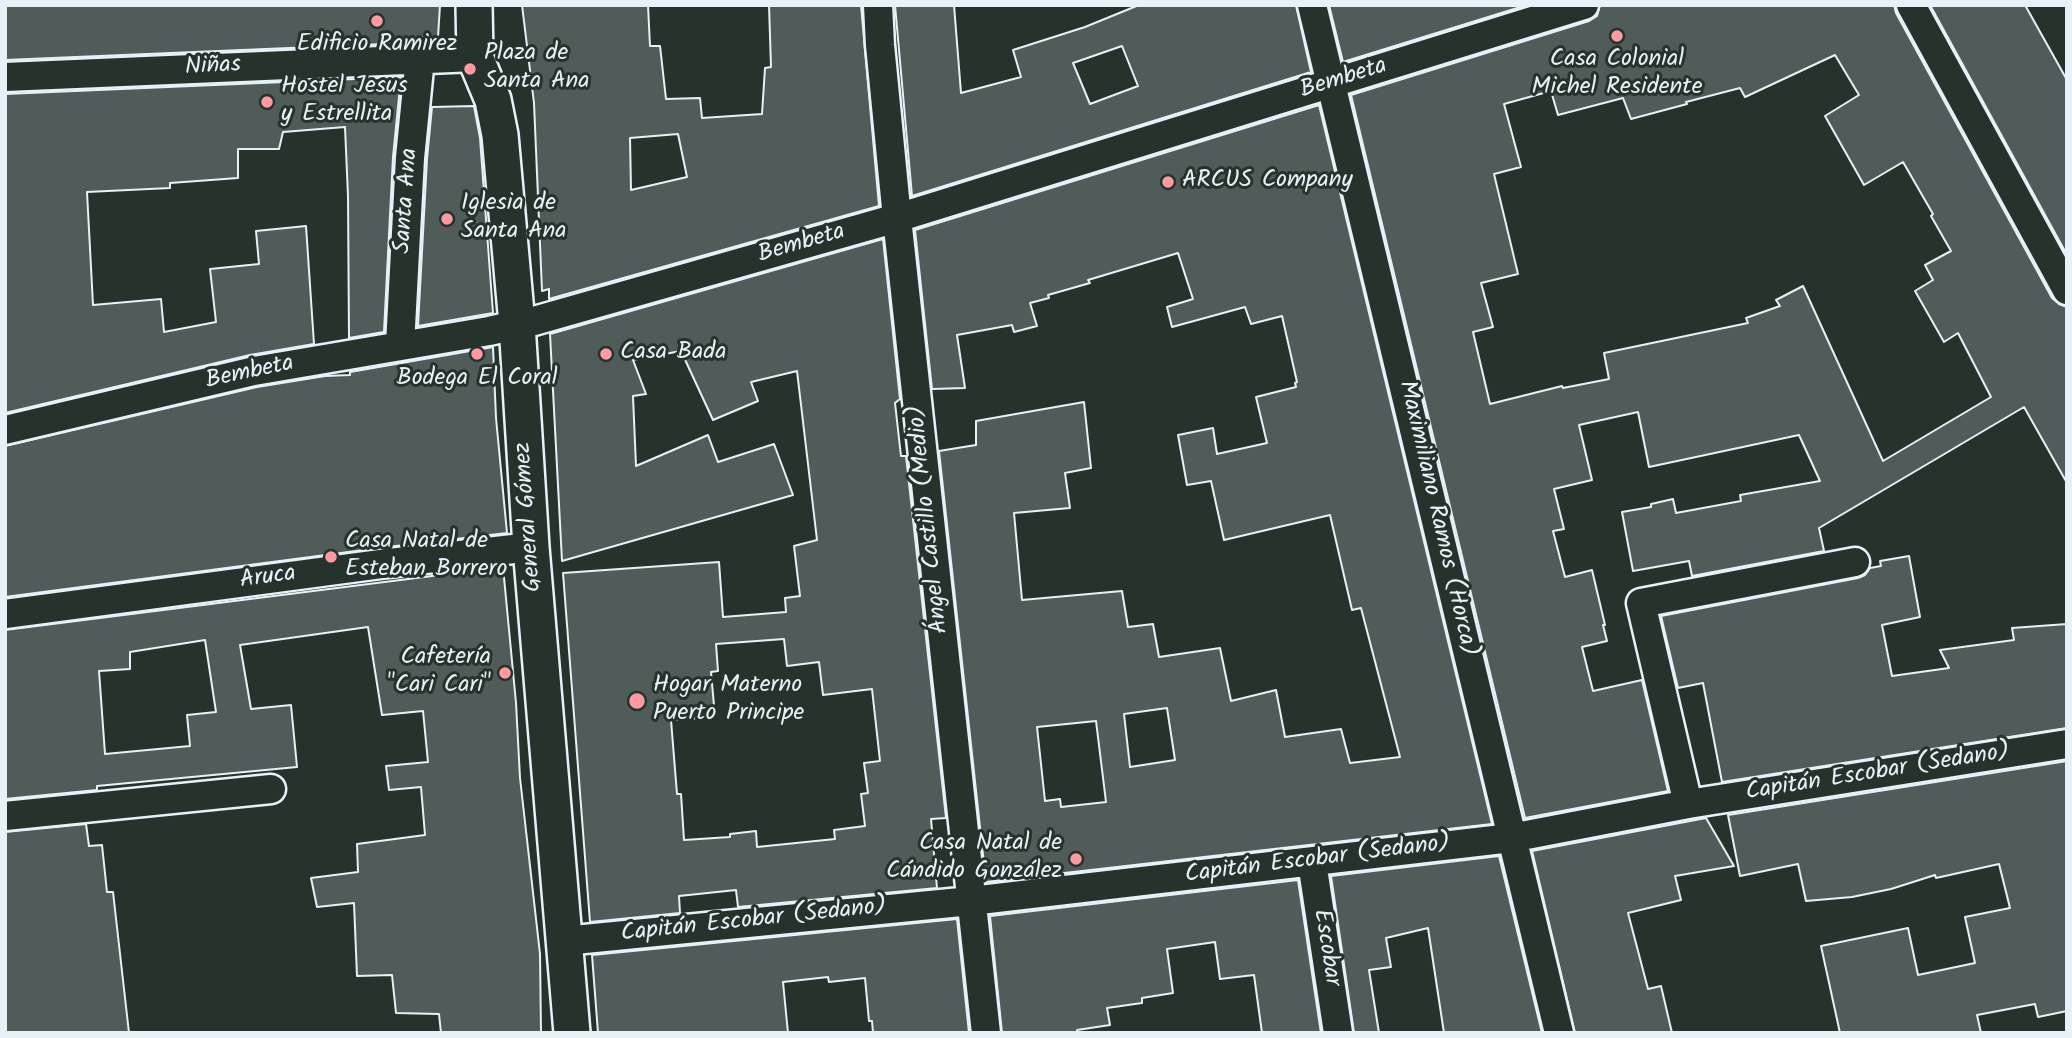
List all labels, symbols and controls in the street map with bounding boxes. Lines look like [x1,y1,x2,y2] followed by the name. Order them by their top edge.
[369,13,385,29] marker: Edificio Ramirez
[1609,28,1625,44] marker: Casa Colonial Michel Residente
[297,32,457,60] place label: Edificio Ramirez
[484,41,590,97] place label: Plaza de Santa Ana
[1532,47,1702,103] place label: Casa Colonial Michel Residente
[184,52,242,84] street label: Niñas
[1297,53,1391,107] street label: Bembeta
[462,61,478,77] marker: Plaza de Santa Ana
[281,74,408,130] place label: Hostel Jesus y Estrellita
[259,94,275,110] marker: Hostel Jesus y Estrellita
[390,147,426,255] street label: Santa Ana
[1182,168,1353,196] place label: ARCUS Company
[1160,174,1176,190] marker: ARCUS Company
[461,191,567,247] place label: Iglesia de Santa Ana
[439,211,455,227] marker: Iglesia de Santa Ana
[755,219,849,271] street label: Bembeta
[620,340,727,368] place label: Casa Bada
[469,346,485,362] marker: Bodega El Coral
[598,346,614,362] marker: Casa Bada
[203,351,297,397] street label: Bembeta
[396,366,558,394] place label: Bodega El Coral
[1390,378,1482,660] street label: Maximiliano Ramos (Horca)
[904,403,956,635] street label: Ángel Castillo (Medio)
[510,441,550,593] street label: General Gómez
[345,529,507,585] place label: Casa Natal de Esteban Borrero
[323,549,339,565] marker: Casa Natal de Esteban Borrero
[238,561,298,597] street label: Aruca
[387,645,491,701] place label: Cafetería "Cari Cari"
[497,665,513,681] marker: Cafetería "Cari Cari"
[653,673,804,729] place label: Hogar Materno Puerto Principe
[627,691,647,711] marker: Hogar Materno Puerto Principe
[1744,739,2012,809] street label: Capitán Escobar (Sedano)
[1184,830,1452,892] street label: Capitán Escobar (Sedano)
[886,831,1062,887] place label: Casa Natal de Cándido González
[1068,851,1084,867] marker: Casa Natal de Cándido González
[620,894,888,950] street label: Capitán Escobar (Sedano)
[1305,907,1345,989] street label: Escobar

